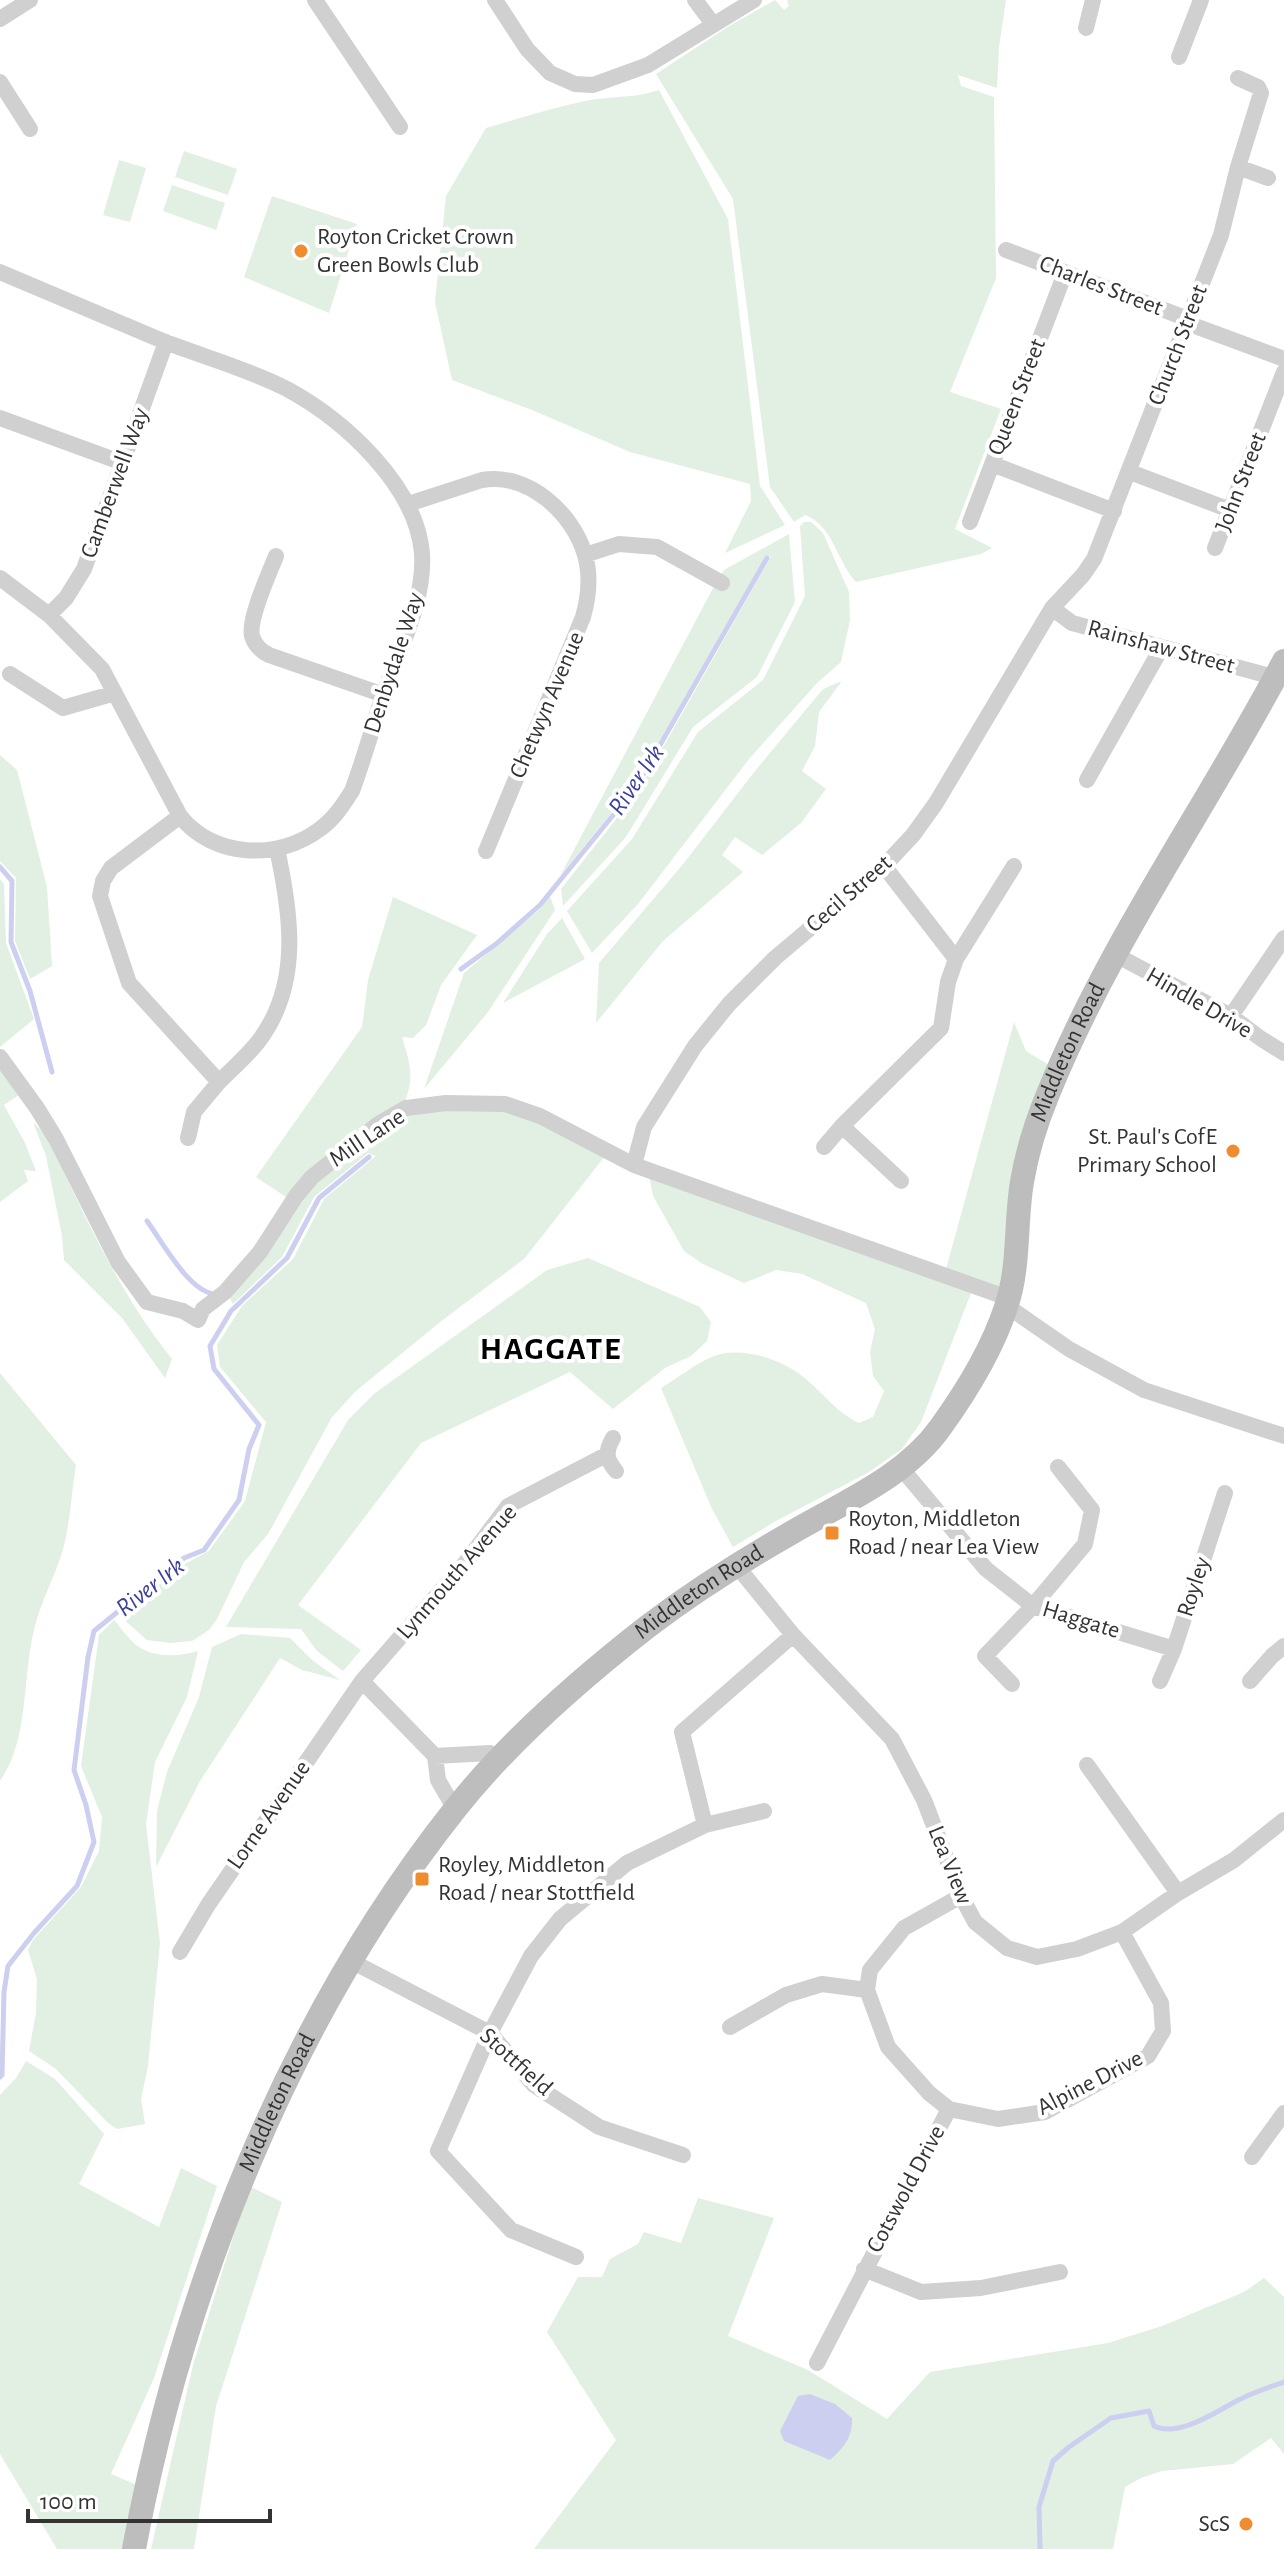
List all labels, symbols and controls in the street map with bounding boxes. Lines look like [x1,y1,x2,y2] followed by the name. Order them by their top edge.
[317,225,514,277] place label: Royton Cricket Crown Green Bowls Club
[292,242,310,260] marker: Royton Cricket Crown Green Bowls Club
[1036,252,1166,321] street label: Charles Street
[1144,281,1212,409] street label: Church Street
[984,335,1050,458] street label: Queen Street
[77,405,153,561] street label: Camberwell Way
[1211,429,1271,535] street label: John Street
[360,590,428,736] street label: Denbydale Way
[1085,616,1237,678] street label: Rainshaw Street
[505,628,589,782] street label: Chetwyn Avenue
[603,740,669,820] water label: River Irk
[802,850,897,937] street label: Cecil Street
[1142,963,1256,1043] street label: Hindle Drive
[1026,979,1110,1125] street label: Middleton Road
[325,1104,409,1172] street label: Mill Lane
[1077,1125,1217,1177] place label: St. Paul's CofE Primary School
[1224,1142,1242,1160] marker: St. Paul's CofE Primary School
[480,1333,622,1365] district label: HAGGATE
[392,1500,522,1644] street label: Lynmouth Avenue
[848,1507,1039,1559] place label: Royton, Middleton Road / near Lea View
[823,1524,841,1542] marker: Royton, Middleton Road / near Lea View
[630,1540,767,1644] street label: Middleton Road
[111,1553,189,1621] water label: River Irk
[1173,1554,1215,1620] street label: Royley
[1039,1597,1123,1643] street label: Haggate
[223,1756,315,1874] street label: Lorne Avenue
[923,1822,977,1908] street label: Lea View
[438,1853,635,1905] place label: Royley, Middleton Road / near Stottfield
[413,1870,431,1888] marker: Royley, Middleton Road / near Stottfield
[475,2023,557,2101] street label: Stottfield
[235,2030,320,2175] street label: Middleton Road
[1033,2046,1147,2120] street label: Alpine Drive
[862,2121,950,2257] street label: Cotswold Drive
[28,2473,270,2523] scale bar
[40,2490,97,2514] text: 100 m
[1199,2512,1230,2536] place label: ScS
[1237,2515,1255,2533] marker: ScS

